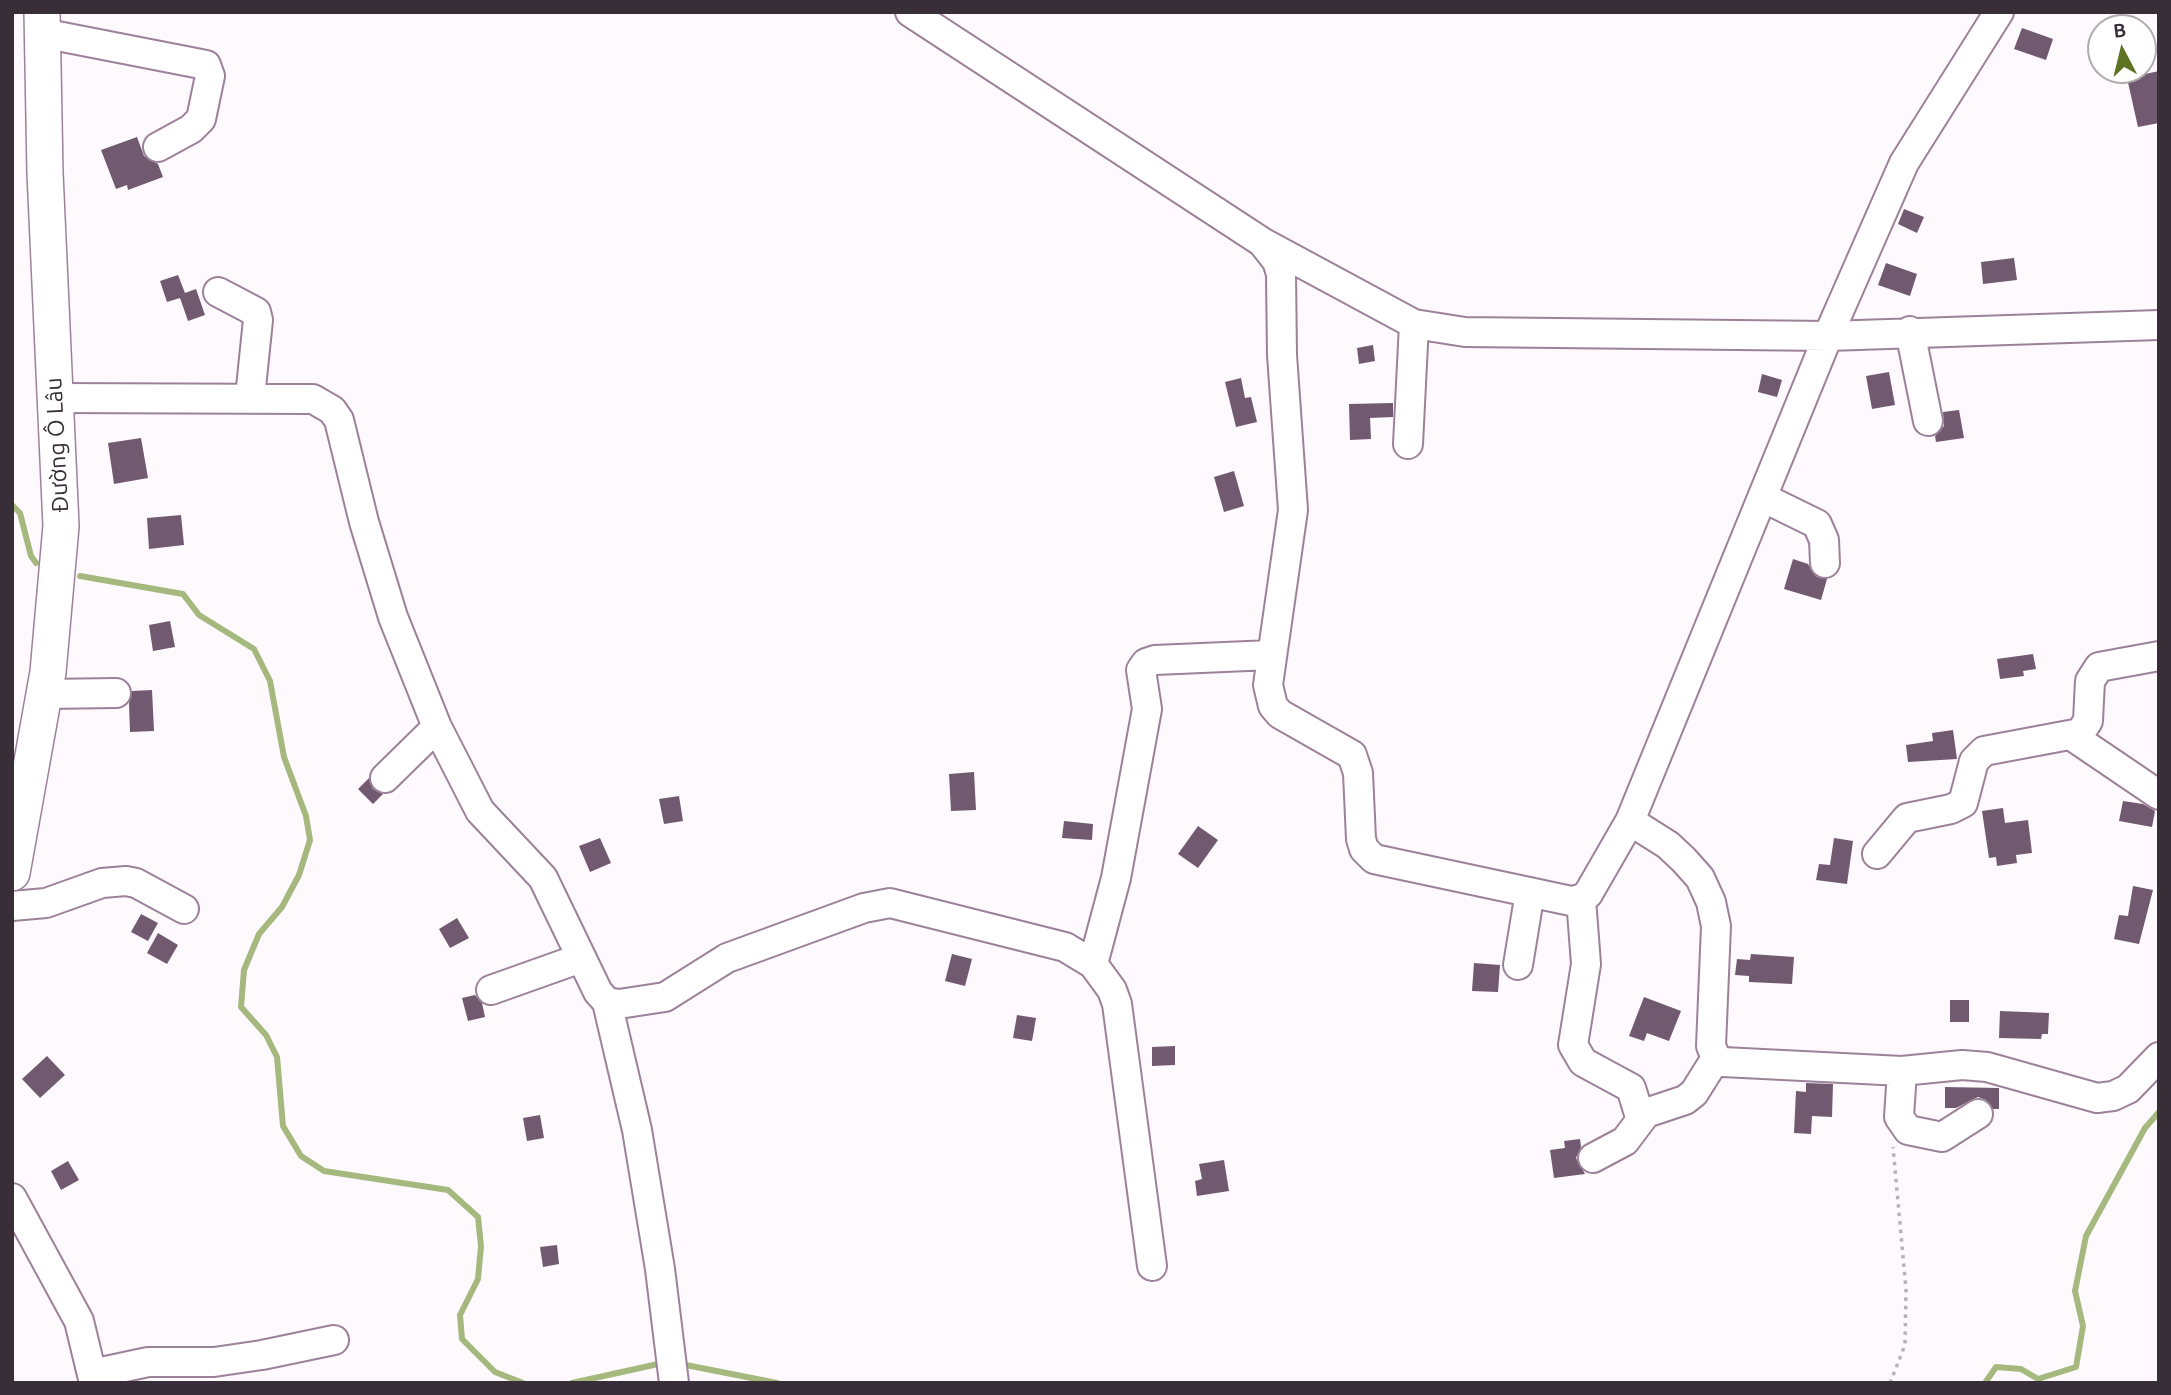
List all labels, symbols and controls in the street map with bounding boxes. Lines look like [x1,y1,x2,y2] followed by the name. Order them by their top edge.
[2087,14,2157,84] north arrow
[2112,18,2127,42] text: B
[40,377,74,513] street label: Đường Ô Lâu

